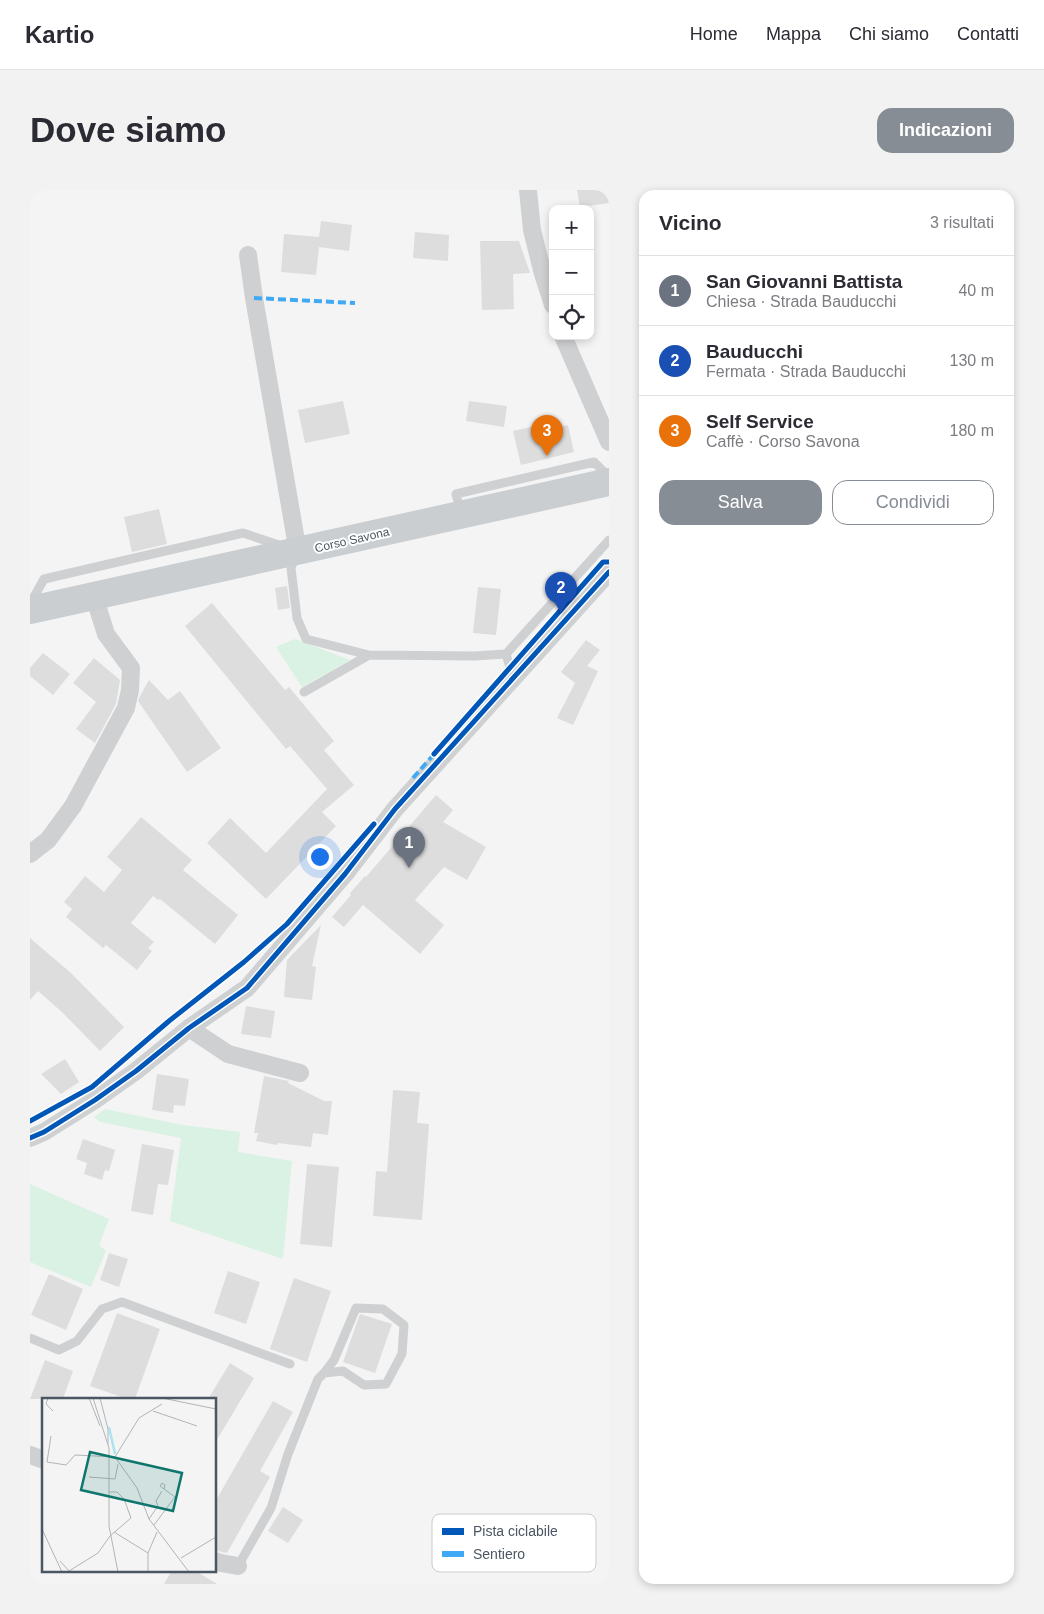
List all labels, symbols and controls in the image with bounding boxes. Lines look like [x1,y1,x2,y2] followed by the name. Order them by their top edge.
[25,21,94,48] text: Kartio
[690,24,738,44] text: Home
[766,24,821,44] text: Mappa
[849,24,929,44] text: Chi siamo
[957,24,1019,44] text: Contatti
[877,108,1014,153] button: Indicazioni
[30,110,226,149] text: Dove siamo
[549,205,594,340] map controls
[549,205,594,250] button: +
[659,211,722,234] text: Vicino
[930,214,994,231] text: 3 risultati
[549,250,594,295] button: −
[706,271,902,292] text: San Giovanni Battista
[671,282,679,299] text: 1
[958,282,994,299] text: 40 m
[706,293,896,310] text: Chiesa · Strada Bauducchi
[549,295,594,340] button: locate
[706,341,803,362] text: Bauducchi
[671,352,679,369] text: 2
[950,352,994,369] text: 130 m
[706,363,906,380] text: Fermata · Strada Bauducchi
[706,411,814,432] text: Self Service
[531,415,563,456] pin: 3
[671,422,679,439] text: 3
[950,422,994,439] text: 180 m
[706,433,860,450] text: Caffè · Corso Savona
[659,480,822,525] button: Salva
[832,480,994,525] button: Condividi
[313,525,391,555] street label: Corso Savona
[545,572,577,613] pin: 2
[393,827,425,868] pin: 1
[307,844,333,870] your location
[42,1398,216,1572] inset map
[432,1514,596,1572] legend
[473,1523,558,1539] text: Pista ciclabile
[473,1546,525,1562] text: Sentiero

